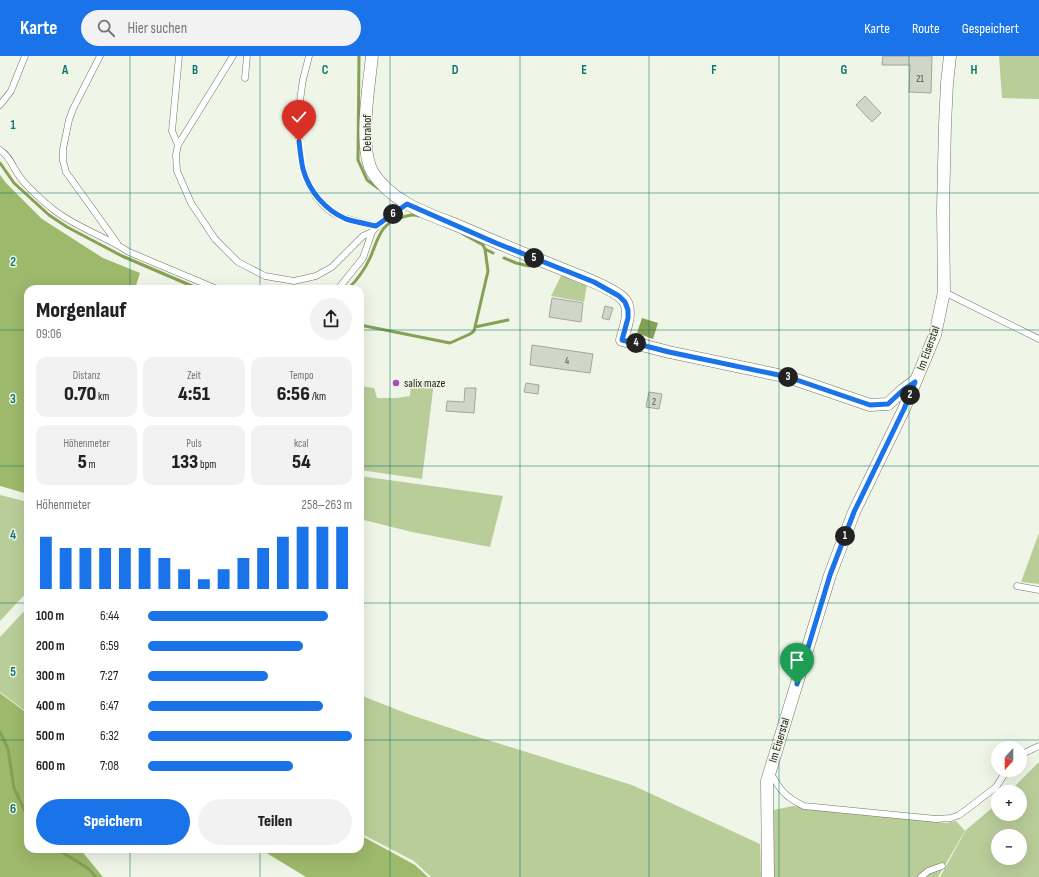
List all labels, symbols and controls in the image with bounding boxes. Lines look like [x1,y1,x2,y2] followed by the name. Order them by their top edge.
[81,10,361,46] search box
[20,17,57,40] text: Karte
[95,17,117,39] icon: search
[127,19,187,38] text: Hier suchen
[864,20,890,37] text: Karte
[912,20,940,37] text: Route
[962,20,1019,37] text: Gespeichert
[61,62,69,78] text: A
[192,62,198,78] text: B
[322,62,329,78] text: C
[452,62,459,78] text: D
[581,62,587,78] text: E
[711,62,717,78] text: F
[841,62,848,78] text: G
[971,62,978,78] text: H
[916,73,924,85] house number: 21
[282,100,316,141] pin
[288,106,310,128] icon: check
[360,114,375,152] street label: Debrahof
[10,117,16,133] text: 1
[383,204,403,224] pin: 6
[390,207,396,220] text: 6
[524,248,544,268] pin: 5
[532,251,536,264] text: 5
[10,254,16,270] text: 2
[36,297,126,324] text: Morgenlauf
[310,298,352,340] button: share
[913,324,943,373] street label: Im Eiserstal
[36,326,62,342] text: 09:06
[626,333,646,353] pin: 4
[633,336,639,349] text: 4
[565,355,569,367] house number: 4
[778,367,798,387] pin: 3
[73,369,100,382] text: Distanz
[187,369,201,382] text: Zeit
[289,369,314,382] text: Tempo
[786,370,790,383] text: 3
[404,376,445,391] place label: salix maze
[391,378,401,388] marker: salix maze
[64,382,96,406] text: 0.70
[178,382,210,406] text: 4:51
[277,382,310,406] text: 6:56
[900,385,920,405] pin: 2
[908,388,912,401] text: 2
[96,390,109,403] text: km
[310,390,326,403] text: /km
[10,391,16,407] text: 3
[652,396,656,408] house number: 2
[64,437,110,450] text: Höhenmeter
[186,437,202,450] text: Puls
[294,437,309,450] text: kcal
[78,450,87,474] text: 5
[172,450,198,474] text: 133
[292,450,311,474] text: 54
[87,458,96,471] text: m
[198,458,216,471] text: bpm
[36,497,91,513] text: Höhenmeter
[302,497,352,513] text: 258–263 m
[835,526,855,546] pin: 1
[10,527,16,543] text: 4
[843,529,847,542] text: 1
[36,608,64,624] text: 100 m
[100,608,119,624] text: 6:44
[36,638,65,654] text: 200 m
[100,638,119,654] text: 6:59
[780,643,814,684] pin
[786,649,808,671] icon: arrive
[10,664,16,680] text: 5
[36,668,65,684] text: 300 m
[100,668,118,684] text: 7:27
[36,698,65,714] text: 400 m
[100,698,119,714] text: 6:47
[766,716,793,765] street label: Im Eiserstal
[36,728,65,744] text: 500 m
[100,728,119,744] text: 6:32
[991,741,1027,777] north arrow
[991,741,1027,865] map controls
[36,758,65,774] text: 600 m
[100,758,119,774] text: 7:08
[991,785,1027,821] button: +
[36,799,190,845] button: Speichern
[198,799,352,845] button: Teilen
[10,801,16,817] text: 6
[991,829,1027,865] button: −

